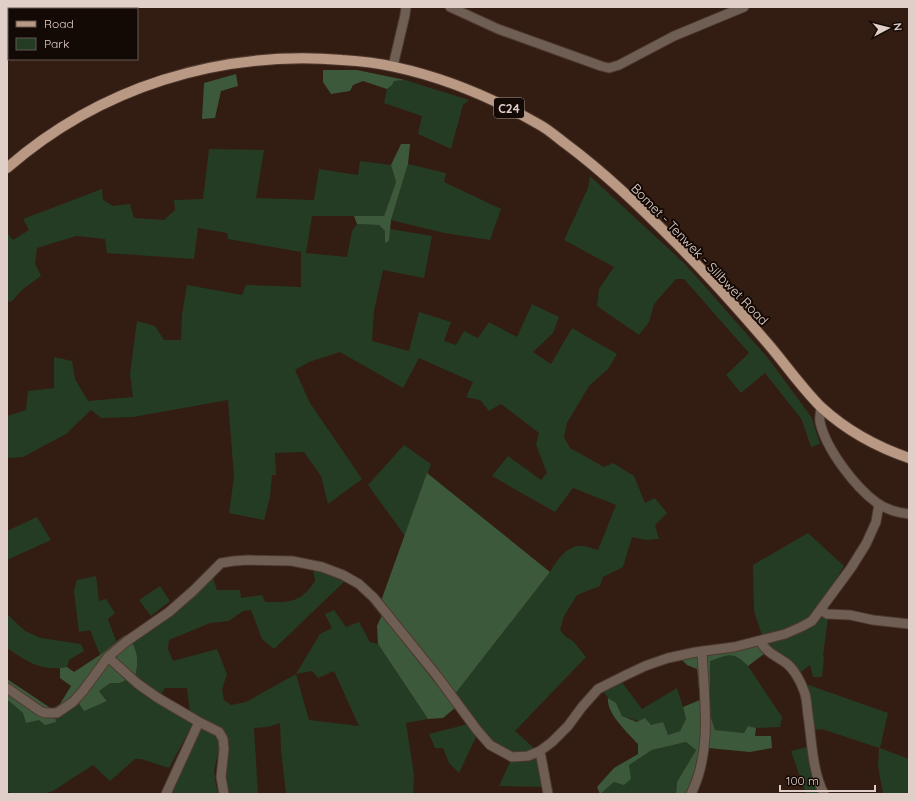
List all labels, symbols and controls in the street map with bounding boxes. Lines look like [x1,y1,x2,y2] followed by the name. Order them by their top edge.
[8,8,138,60] legend
[868,8,908,48] north arrow
[44,16,74,31] text: Road
[890,22,905,32] text: N
[44,36,69,51] text: Park
[494,98,524,118] road number: C24
[628,180,772,328] street label: Bomet - Tenwek - Silibwet Road
[780,767,875,793] scale bar
[786,773,819,788] text: 100 m

